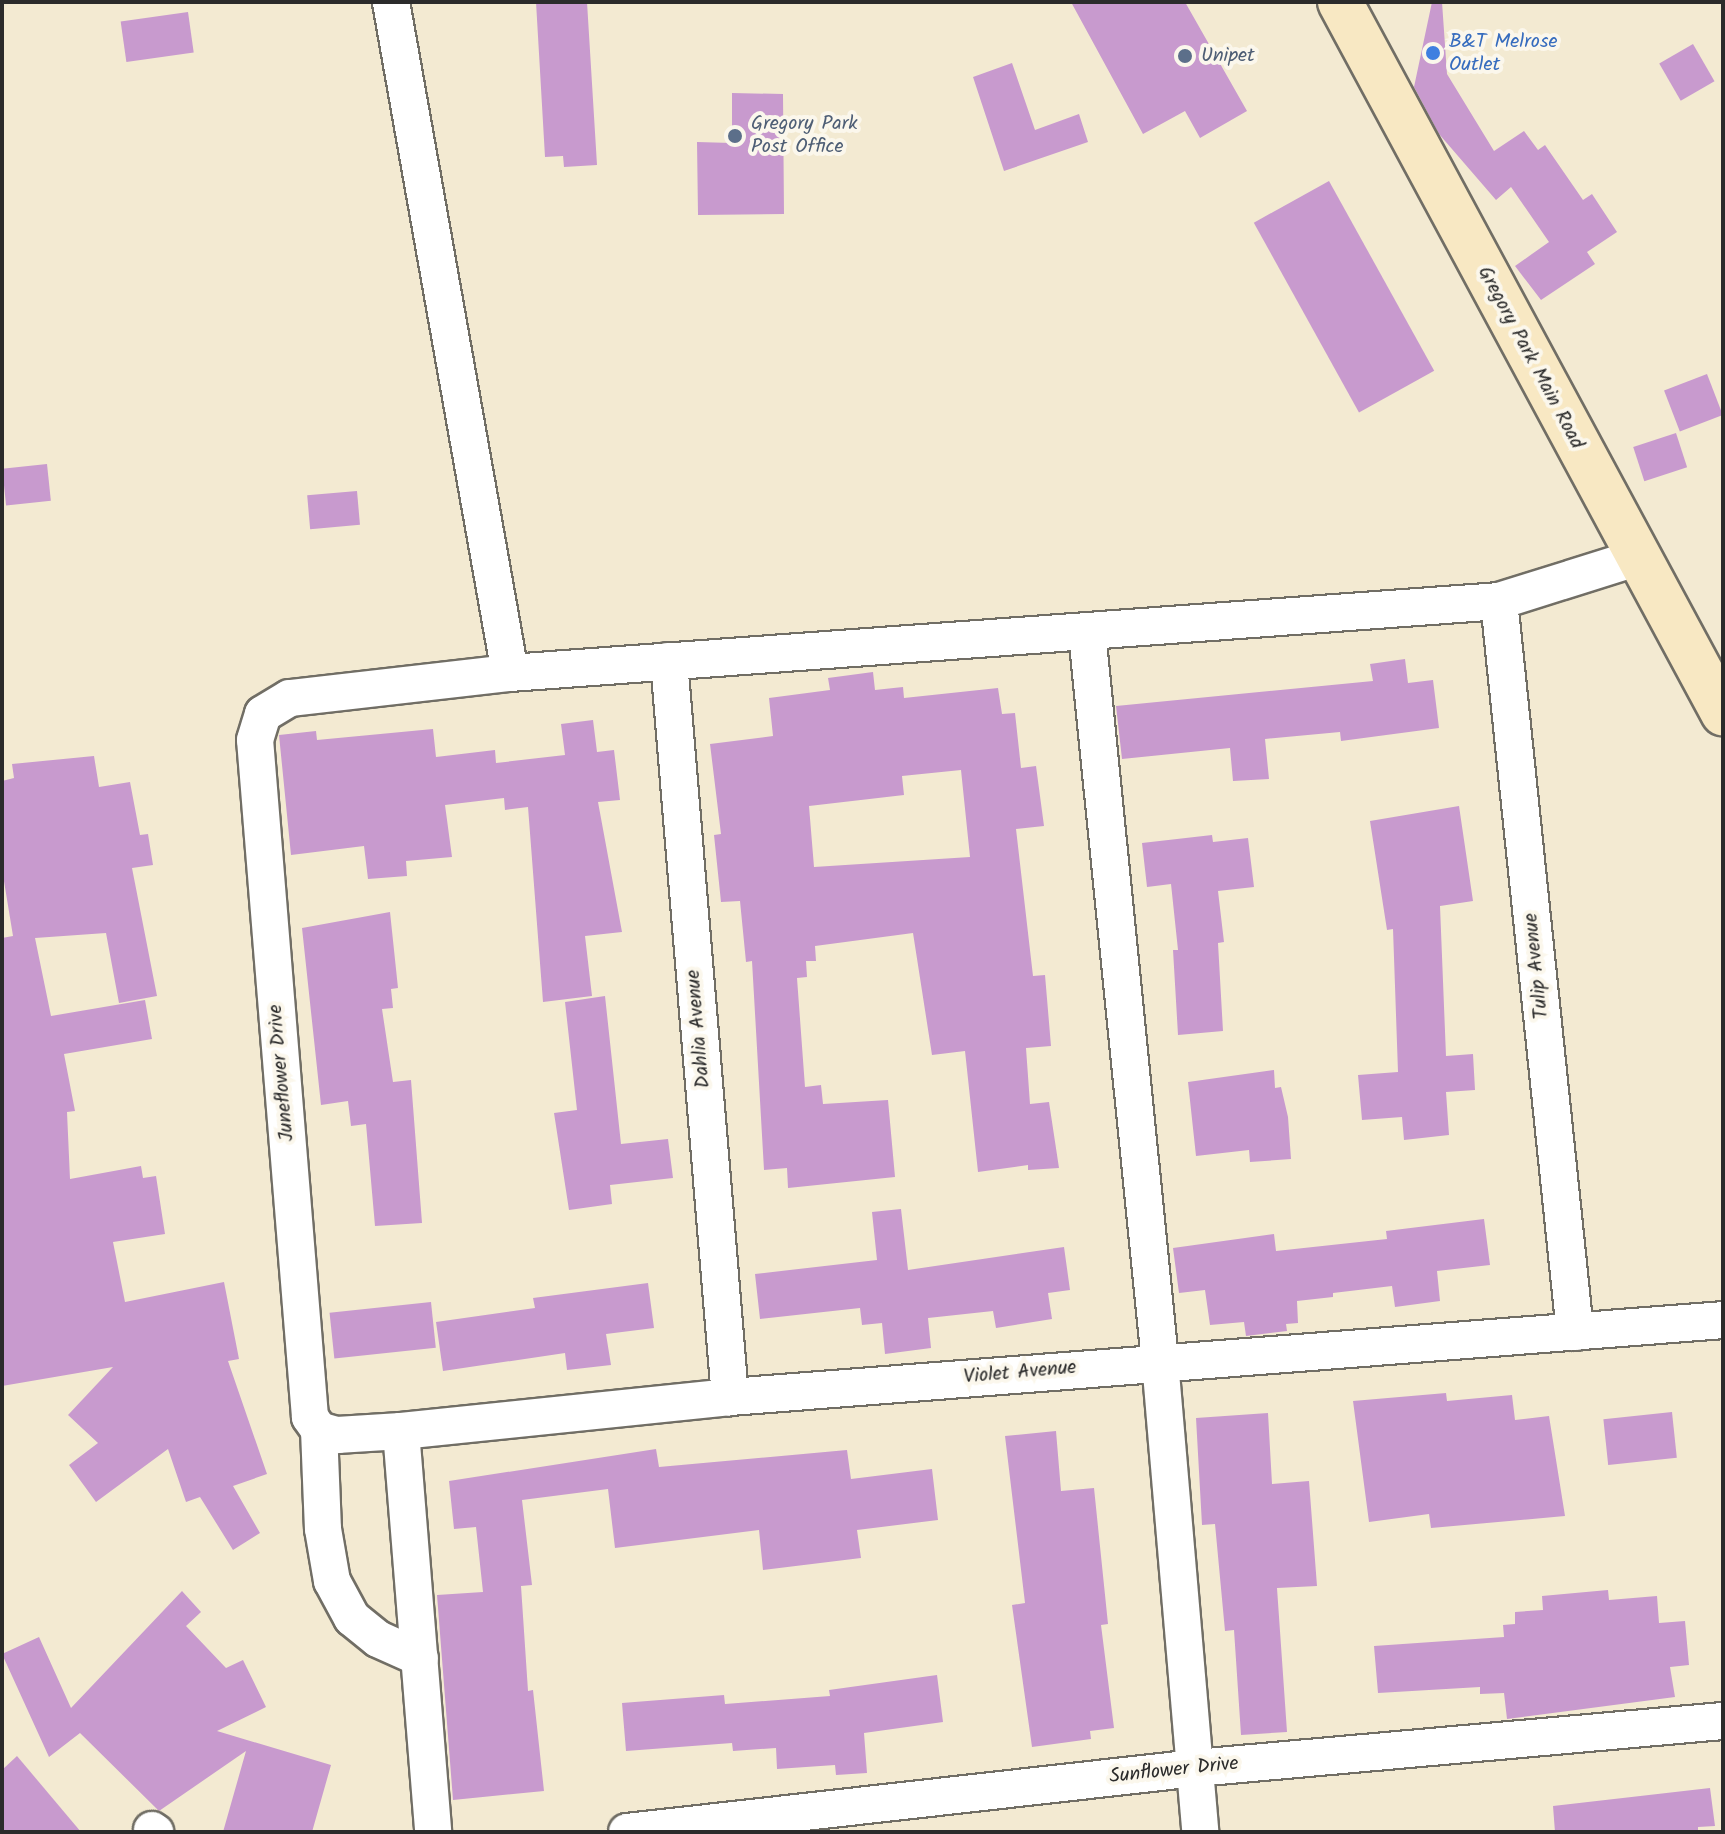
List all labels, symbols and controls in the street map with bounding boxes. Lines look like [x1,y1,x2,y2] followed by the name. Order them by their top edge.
[1449,30,1557,77] place label: B&T Melrose Outlet
[1201,44,1255,68] place label: Unipet
[1424,44,1442,62] marker: B&T Melrose Outlet
[1176,47,1194,65] marker: Unipet
[751,112,858,159] place label: Gregory Park Post Office
[726,127,744,145] marker: Gregory Park Post Office
[1472,263,1588,453] street label: Gregory Park Main Road
[1520,912,1554,1020] street label: Tulip Avenue
[682,969,716,1089] street label: Dahlia Avenue
[264,1004,300,1142] street label: Juneflower Drive
[963,1356,1077,1390] street label: Violet Avenue
[1108,1752,1240,1790] street label: Sunflower Drive

